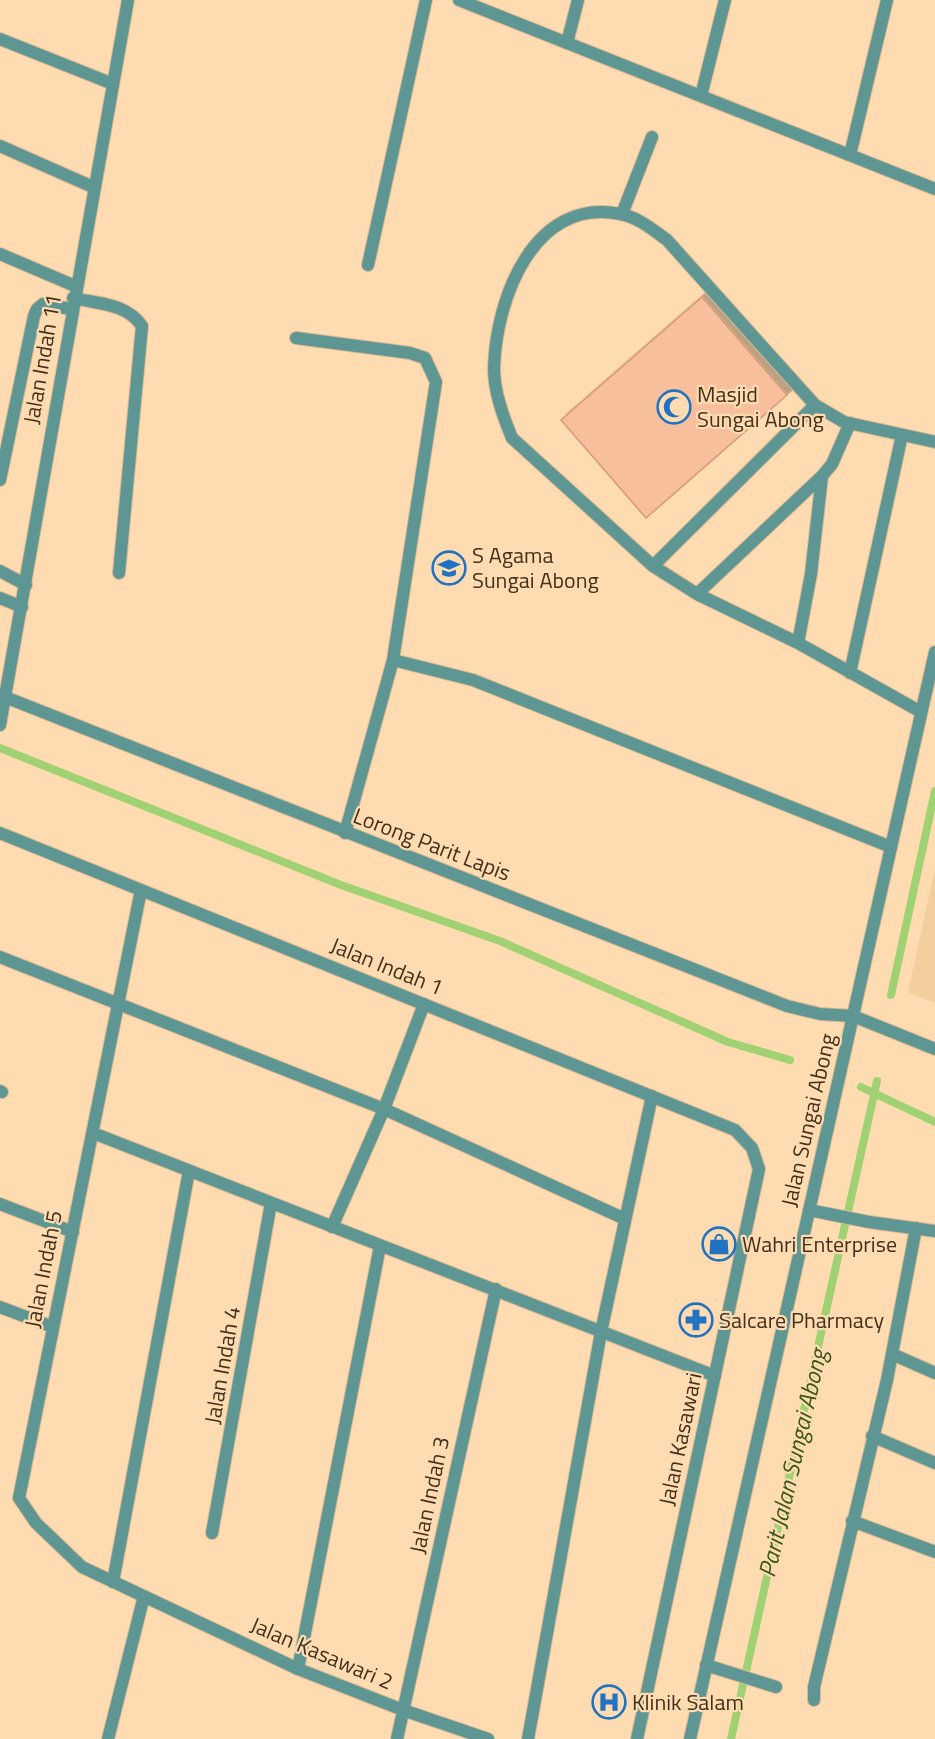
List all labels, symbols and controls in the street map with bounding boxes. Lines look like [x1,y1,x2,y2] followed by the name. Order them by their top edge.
[14,291,70,427] street label: Jalan Indah 11
[697,377,824,436] place label: Masjid Sungai Abong
[656,389,692,425] mosque icon: Masjid Sungai Abong
[472,538,599,597] place label: S Agama Sungai Abong
[431,550,467,586] school or university icon: S Agama Sungai Abong
[348,798,516,890] street label: Lorong Parit Lapis
[325,928,449,1004] street label: Jalan Indah 1
[772,1030,844,1210] street label: Jalan Sungai Abong
[15,1207,71,1331] street label: Jalan Indah 5
[701,1226,737,1262] shop icon: Wahri Enterprise
[742,1227,897,1261] place label: Wahri Enterprise
[678,1302,714,1338] pharmacy icon: Salcare Pharmacy
[195,1303,249,1427] street label: Jalan Indah 4
[719,1303,884,1337] place label: Salcare Pharmacy
[748,1343,836,1580] water label: Parit Jalan Sungai Abong
[649,1369,711,1509] street label: Jalan Kasawari
[400,1433,458,1557] street label: Jalan Indah 3
[245,1608,399,1698] street label: Jalan Kasawari 2
[591,1684,627,1720] hospital icon: Klinik Salam
[632,1685,744,1719] place label: Klinik Salam

